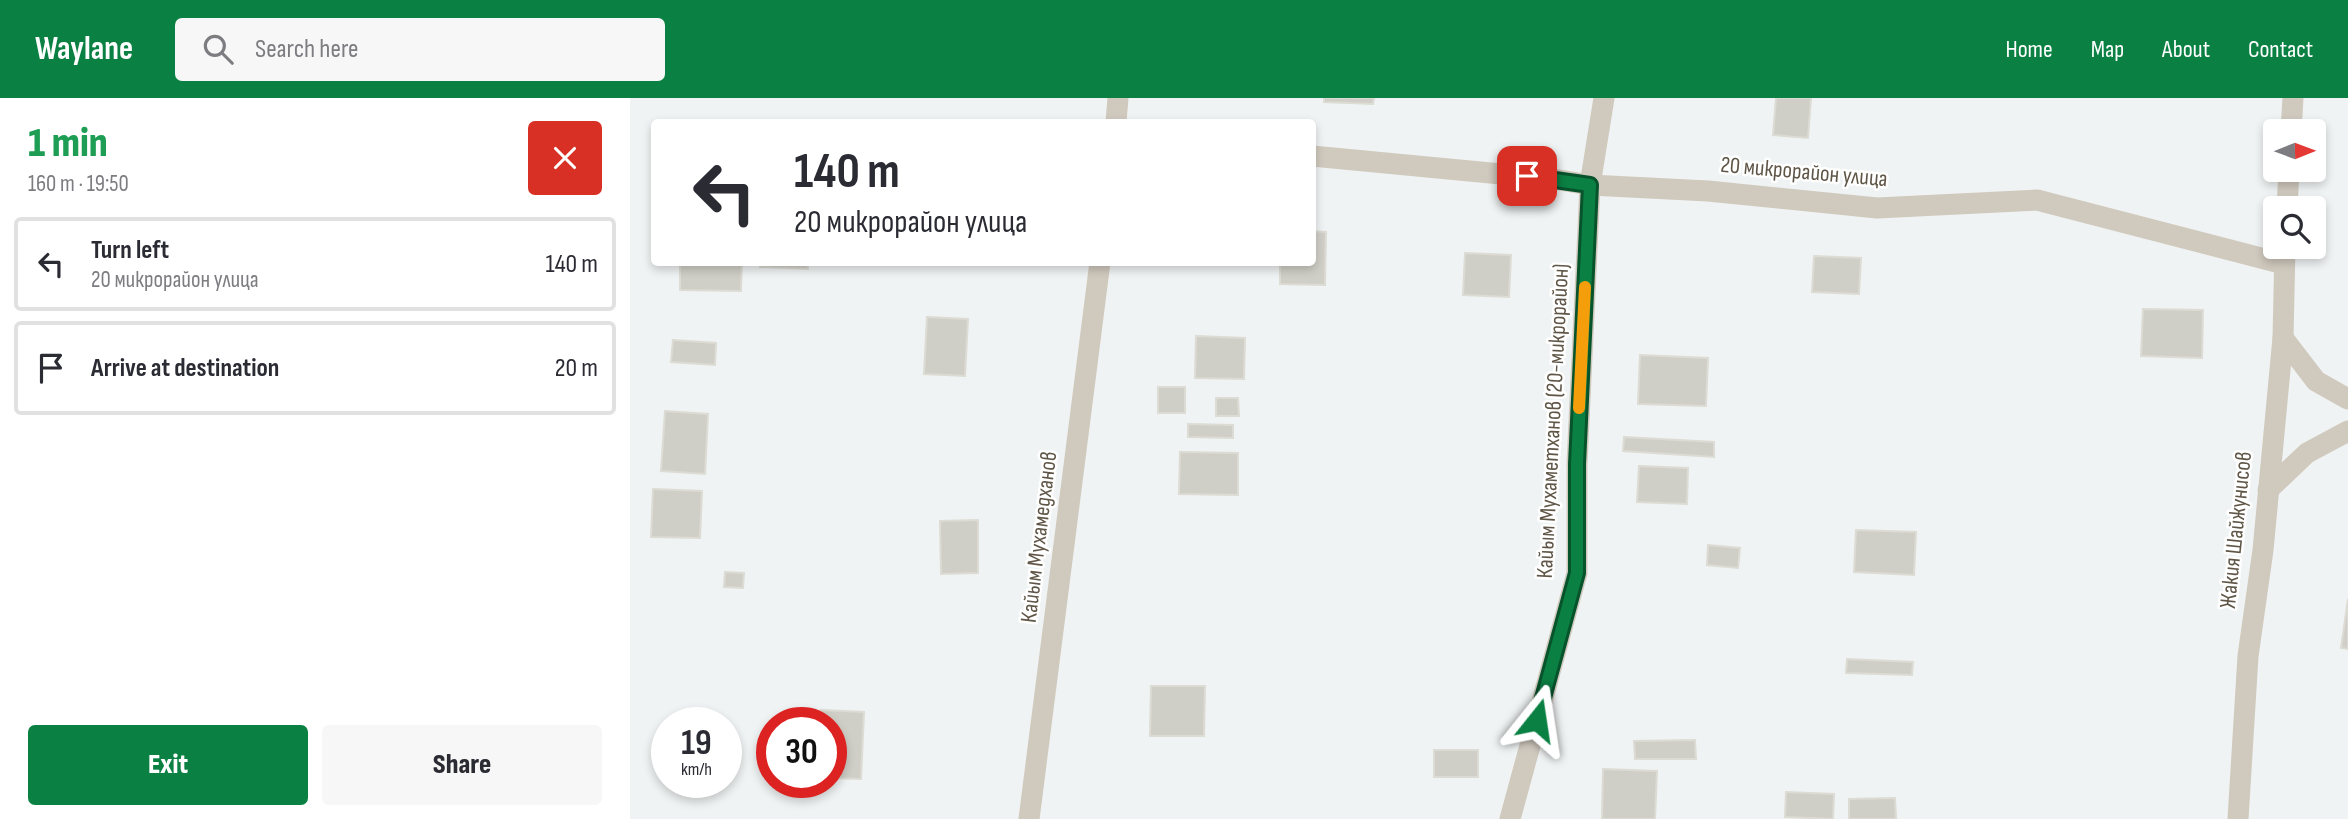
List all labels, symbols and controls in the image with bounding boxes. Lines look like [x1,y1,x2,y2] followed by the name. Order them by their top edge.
[175,18,665,81] search box
[35,29,133,69] text: Waylane
[199,30,237,68] icon: search
[255,34,358,65] text: Search here
[2005,35,2053,64] text: Home
[2091,35,2124,64] text: Map
[2162,35,2210,64] text: About
[2248,35,2313,64] text: Contact
[28,118,108,169] text: 1 min
[2263,119,2326,182] north arrow
[2263,119,2326,259] map controls
[528,121,602,195] button: close
[794,143,900,202] text: 140 m
[1497,146,1557,206] pin
[679,147,770,238] icon: left
[1719,151,1889,193] street label: 20 микрорайон улица
[1508,157,1546,195] icon: arrive
[28,170,129,198] text: 160 m · 19:50
[2263,196,2326,259] button: search
[794,203,1027,242] text: 20 микрорайон улица
[91,235,169,266] text: Turn left
[32,245,70,283] icon: left
[546,249,598,280] text: 140 m
[1531,263,1575,579] street label: Кайым Мухаметханов (20-микрорайон)
[91,266,259,294] text: 20 микрорайон улица
[32,349,70,387] icon: arrive
[91,353,279,384] text: Arrive at destination
[555,353,598,384] text: 20 m
[1015,450,1063,624] street label: Кайым Мухамедханов
[2214,450,2258,610] street label: Жакия Шайжунисов
[1500,683,1574,757] position arrow
[756,707,847,798] speed limit sign: 30
[681,722,712,765] text: 19
[28,725,308,805] button: Exit
[322,725,602,805] button: Share
[681,759,712,780] text: km/h

